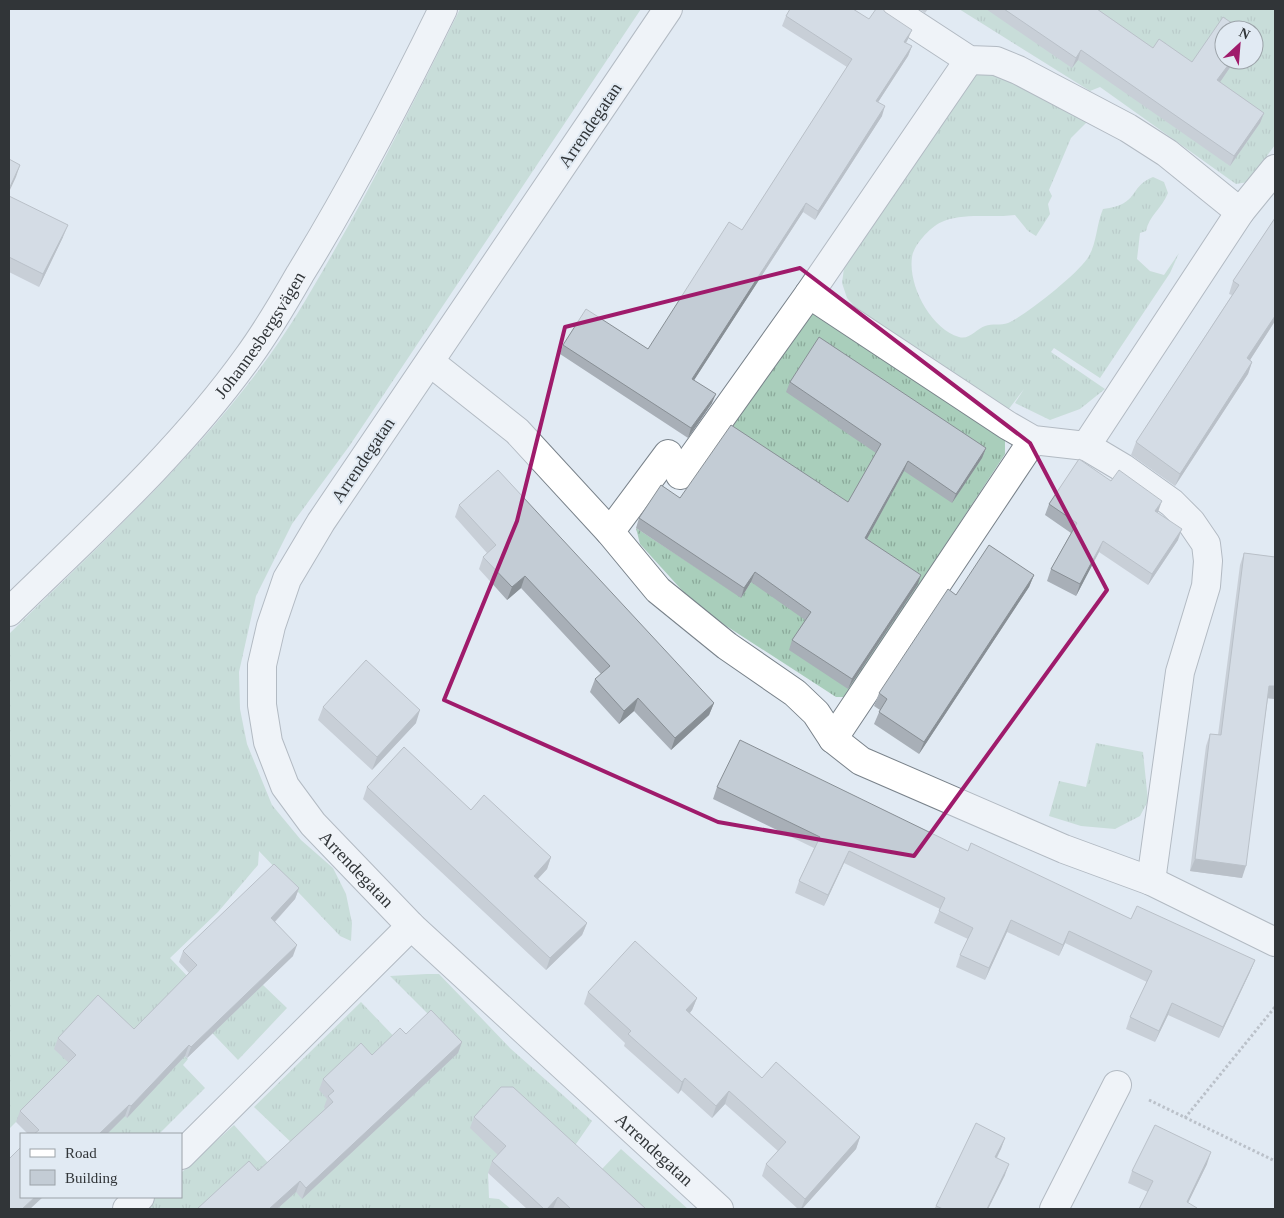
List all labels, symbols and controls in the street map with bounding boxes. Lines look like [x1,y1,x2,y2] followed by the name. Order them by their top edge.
[1214,20,1264,70] north arrow
[1237,25,1252,43] text: N
[554,79,626,171] street label: Arrendegatan
[211,268,309,402] street label: Johannesbergsvägen
[327,414,399,506] street label: Arrendegatan
[315,827,398,912] street label: Arrendegatan
[611,1109,697,1190] street label: Arrendegatan
[20,1133,182,1198] legend
[65,1145,97,1161] text: Road
[65,1170,118,1186] text: Building

